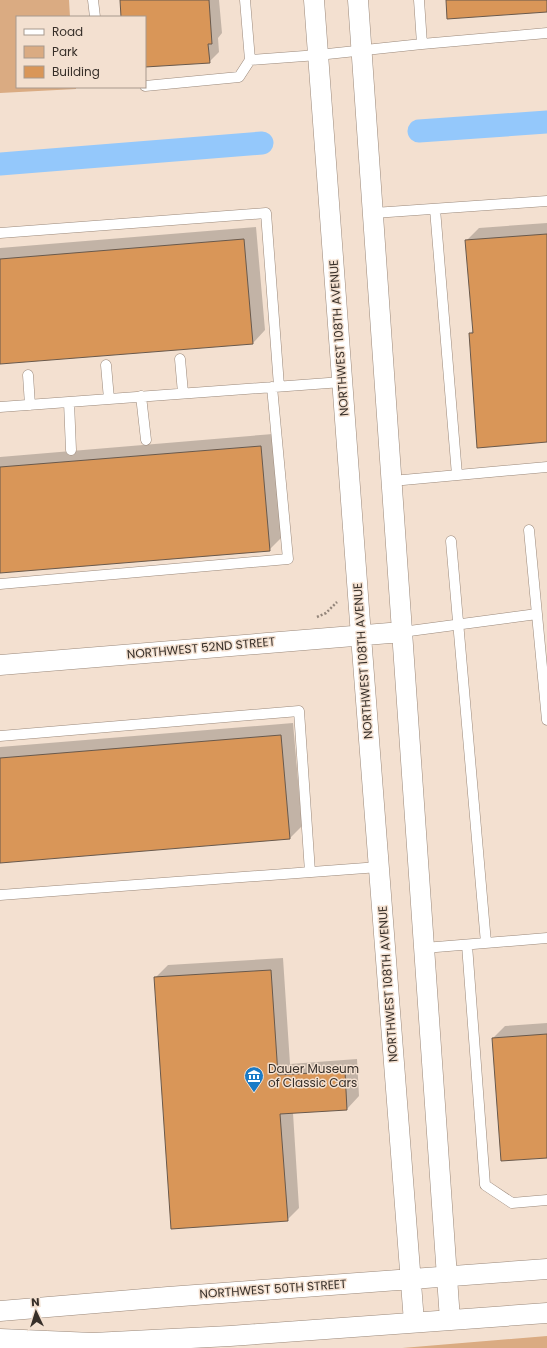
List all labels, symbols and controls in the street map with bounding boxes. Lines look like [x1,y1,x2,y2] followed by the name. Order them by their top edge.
[16,16,146,88] legend
[52,23,83,40] text: Road
[52,43,79,60] text: Park
[52,63,100,80] text: Building
[325,259,352,417] street label: NORTHWEST 108TH AVENUE
[349,582,376,740] street label: NORTHWEST 108TH AVENUE
[126,633,276,662] street label: NORTHWEST 52ND STREET
[374,905,401,1063] street label: NORTHWEST 108TH AVENUE
[268,1060,359,1091] place label: Dauer Museum of Classic Cars
[243,1065,265,1093] museum icon: Dauer Museum of Classic Cars
[199,1275,348,1302] street label: NORTHWEST 50TH STREET
[16,1292,56,1332] north arrow
[31,1294,40,1310] text: N

